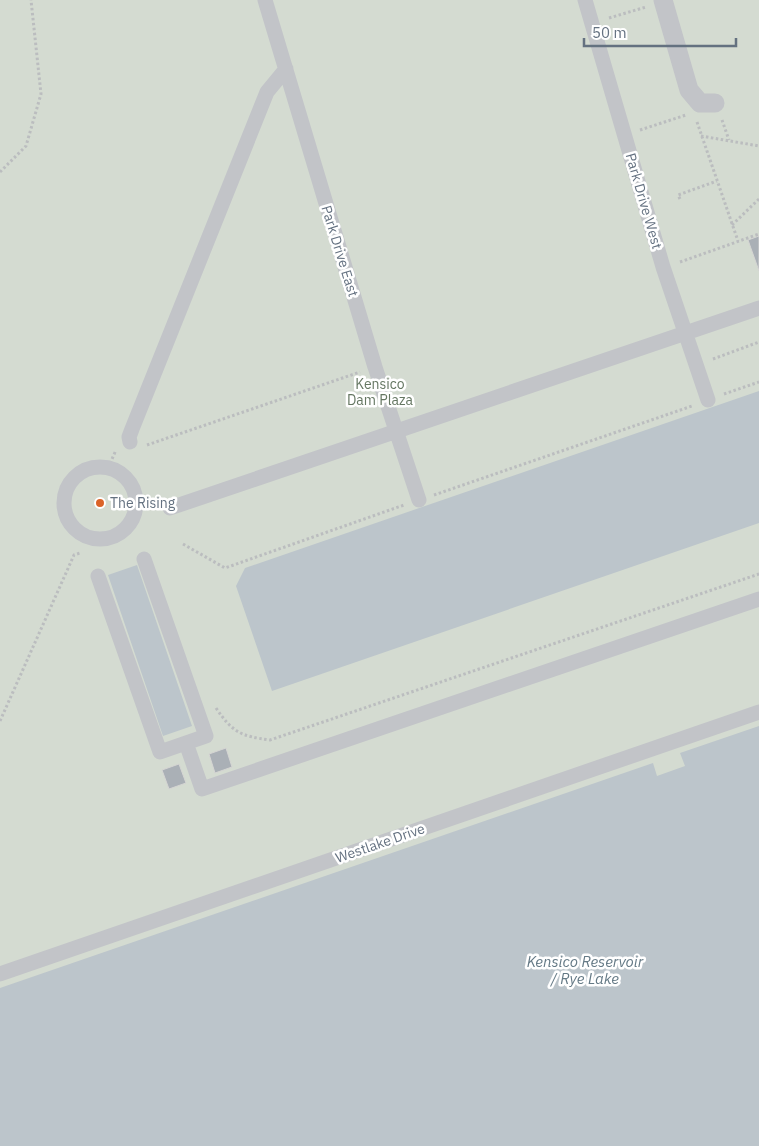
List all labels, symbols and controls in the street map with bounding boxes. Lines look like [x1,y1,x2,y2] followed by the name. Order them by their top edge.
[584,15,736,47] scale bar
[592,23,627,42] text: 50 m
[622,151,666,251] street label: Park Drive West
[318,203,362,299] street label: Park Drive East
[347,375,414,409] park label: Kensico Dam Plaza
[110,494,176,512] place label: The Rising
[94,497,106,509] marker: The Rising
[333,819,427,867] street label: Westlake Drive
[527,952,644,988] water label: Kensico Reservoir / Rye Lake

